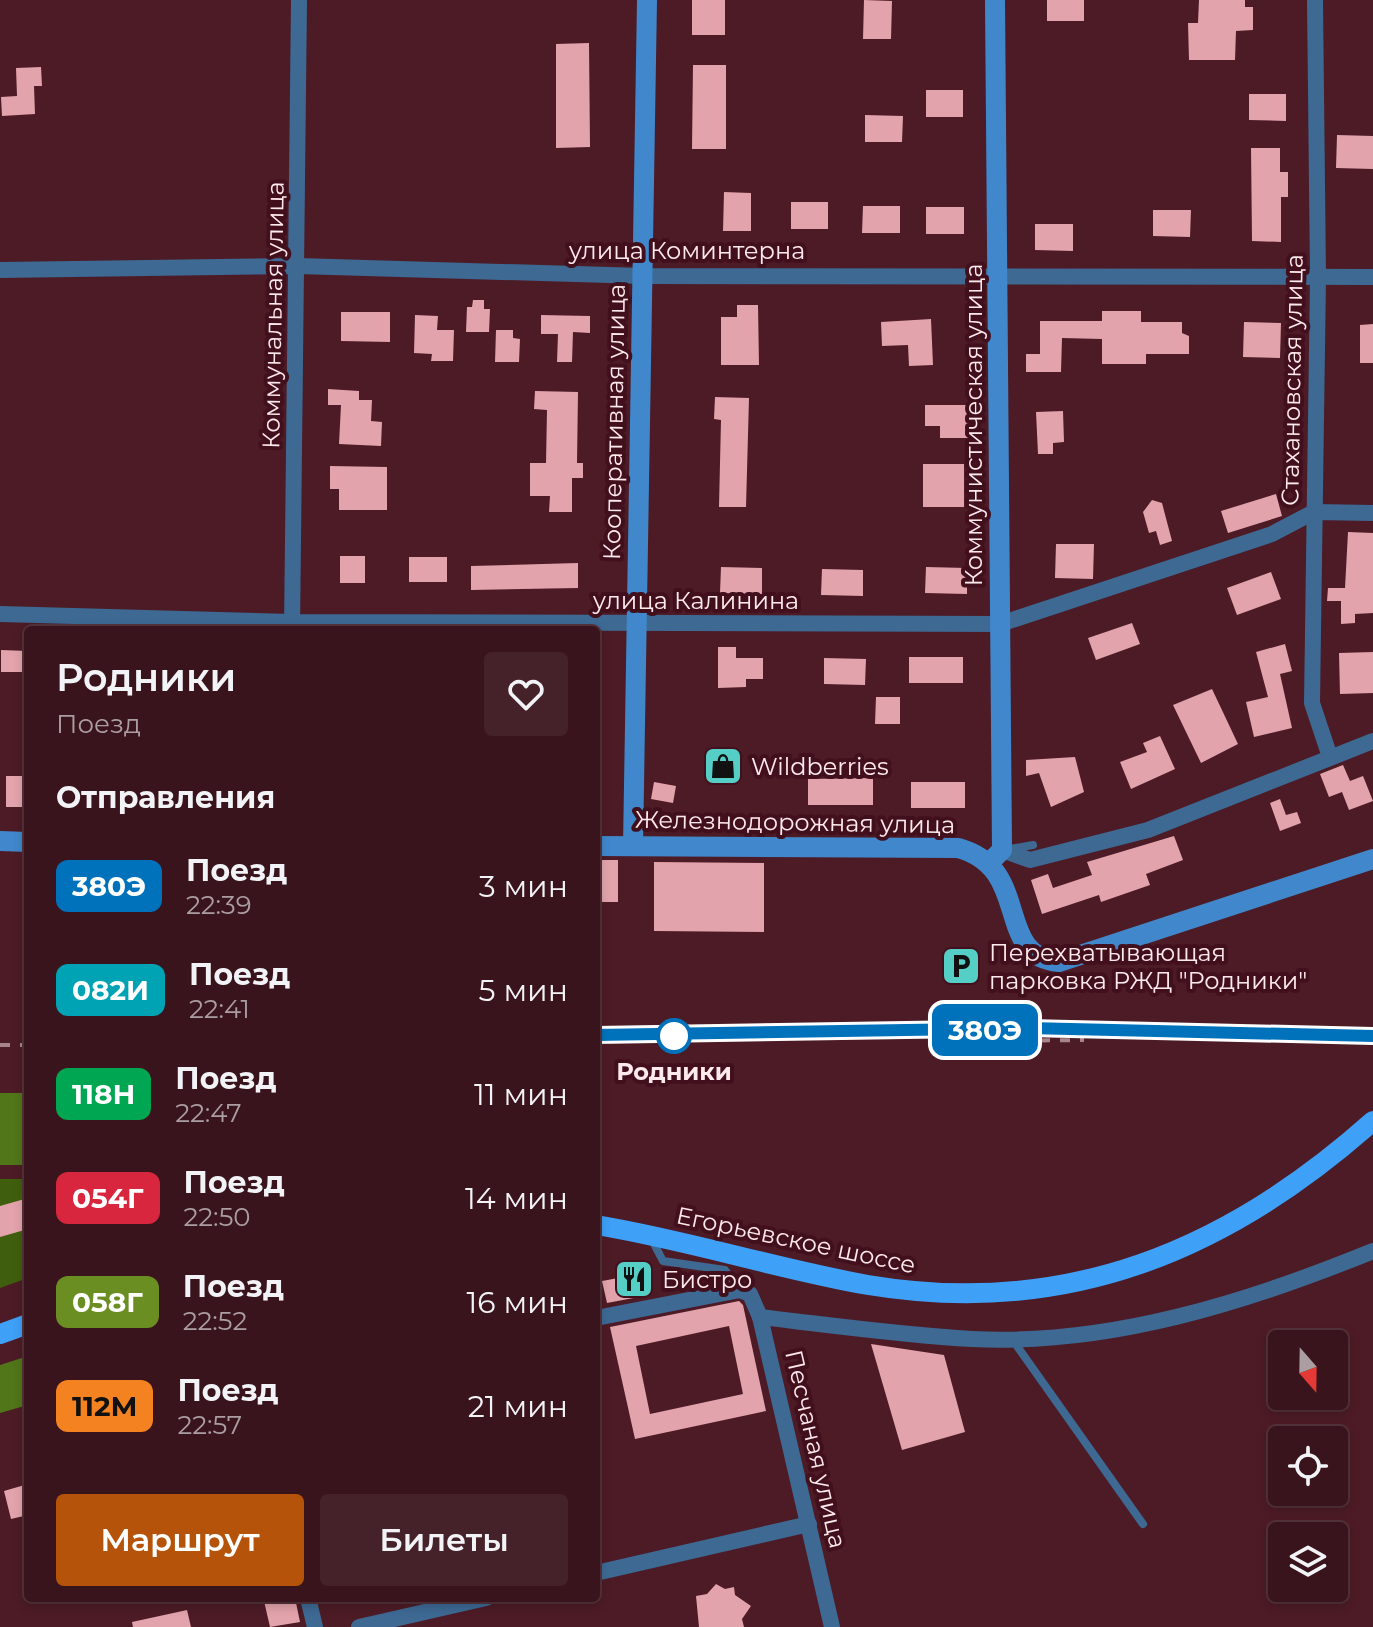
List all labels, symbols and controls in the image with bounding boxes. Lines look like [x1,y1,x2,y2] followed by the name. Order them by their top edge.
[256,181,290,449] street label: Коммунальная улица
[568,236,805,265] street label: улица Коминтерна
[1275,254,1309,506] street label: Стахановская улица
[959,264,988,586] street label: Коммунистическая улица
[597,284,631,560] street label: Кооперативная улица
[592,586,799,615] street label: улица Калинина
[484,652,568,736] button: heart
[56,654,236,701] text: Родники
[56,708,141,740] text: Поезд
[702,745,744,787] shop icon: Wildberries
[751,752,889,781] place label: Wildberries
[56,779,275,816] text: Отправления
[635,805,955,839] street label: Железнодорожная улица
[186,852,287,889] text: Поезд
[479,868,568,905] text: 3 мин
[72,869,146,903] text: 380Э
[186,889,252,921] text: 22:39
[989,938,1307,995] place label: Перехватывающая парковка РЖД "Родники"
[940,945,982,987] parking icon: Перехватывающая парковка РЖД "Родники"
[189,956,290,993] text: Поезд
[479,972,568,1009] text: 5 мин
[72,973,149,1007] text: 082И
[189,993,250,1025] text: 22:41
[929,1004,1041,1056] line badge: 380Э
[948,1013,1022,1047] text: 380Э
[657,1019,691,1053] marker: Родники
[616,1057,732,1086] place label: Родники
[175,1060,276,1097] text: Поезд
[474,1076,568,1113] text: 11 мин
[72,1077,135,1111] text: 118Н
[175,1097,242,1129] text: 22:47
[184,1164,285,1201] text: Поезд
[465,1180,568,1217] text: 14 мин
[72,1181,144,1215] text: 054Г
[674,1200,918,1280] street label: Егорьевское шоссе
[184,1201,251,1233] text: 22:50
[613,1258,655,1300] restaurant icon: Бистро
[662,1265,752,1294] place label: Бистро
[183,1268,284,1305] text: Поезд
[466,1284,568,1321] text: 16 мин
[72,1285,143,1319] text: 058Г
[183,1305,247,1337] text: 22:52
[1268,1330,1348,1410] north arrow
[1268,1330,1348,1602] map controls
[779,1347,853,1551] street label: Песчаная улица
[177,1372,279,1409] text: Поезд
[468,1388,568,1425] text: 21 мин
[72,1389,137,1423] text: 112М
[177,1409,242,1441] text: 22:57
[1268,1426,1348,1506] button: locate
[56,1494,304,1586] button: Маршрут
[320,1494,568,1586] button: Билеты
[1268,1522,1348,1602] button: layers

